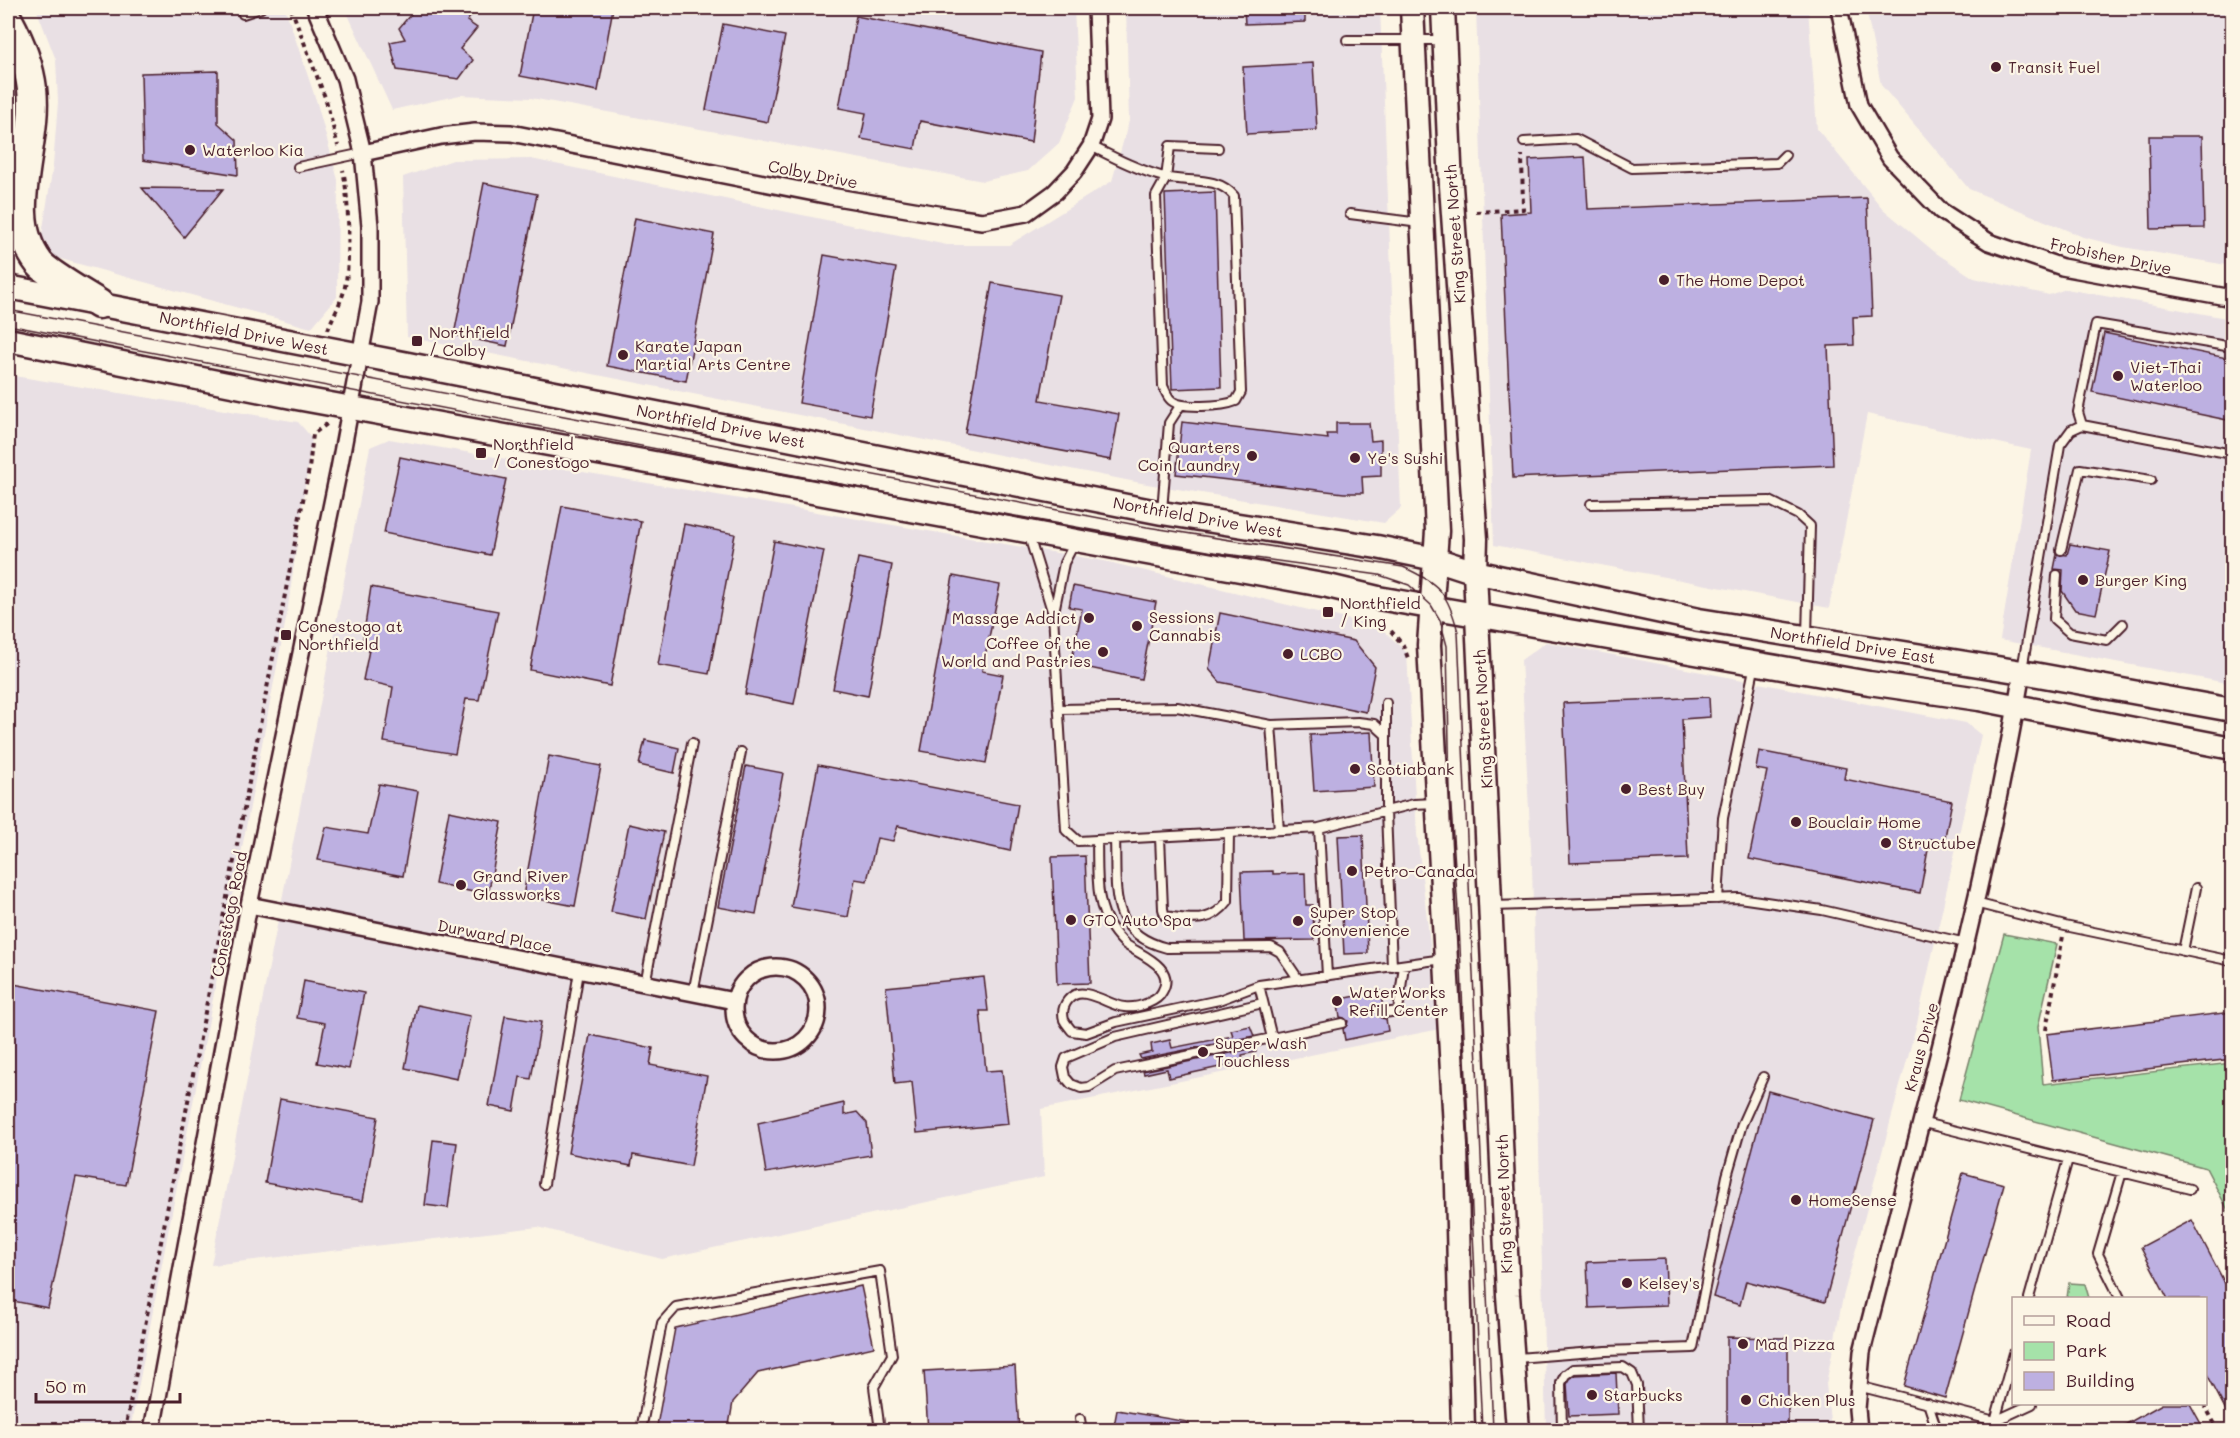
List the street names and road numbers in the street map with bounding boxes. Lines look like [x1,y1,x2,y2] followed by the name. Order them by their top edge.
[766,155,860,192] street label: Colby Drive
[1439,164,1470,304] street label: King Street North
[2048,232,2174,279] street label: Frobisher Drive
[158,306,330,359] street label: Northfield Drive West
[635,399,807,452] street label: Northfield Drive West
[1112,491,1285,542] street label: Northfield Drive West
[1769,621,1937,668] street label: Northfield Drive East
[1468,649,1497,789] street label: King Street North
[206,849,251,979] street label: Conestogo Road
[436,914,554,957] street label: Durward Place
[1899,1000,1943,1094] street label: Kraus Drive
[1491,1134,1516,1274] street label: King Street North

